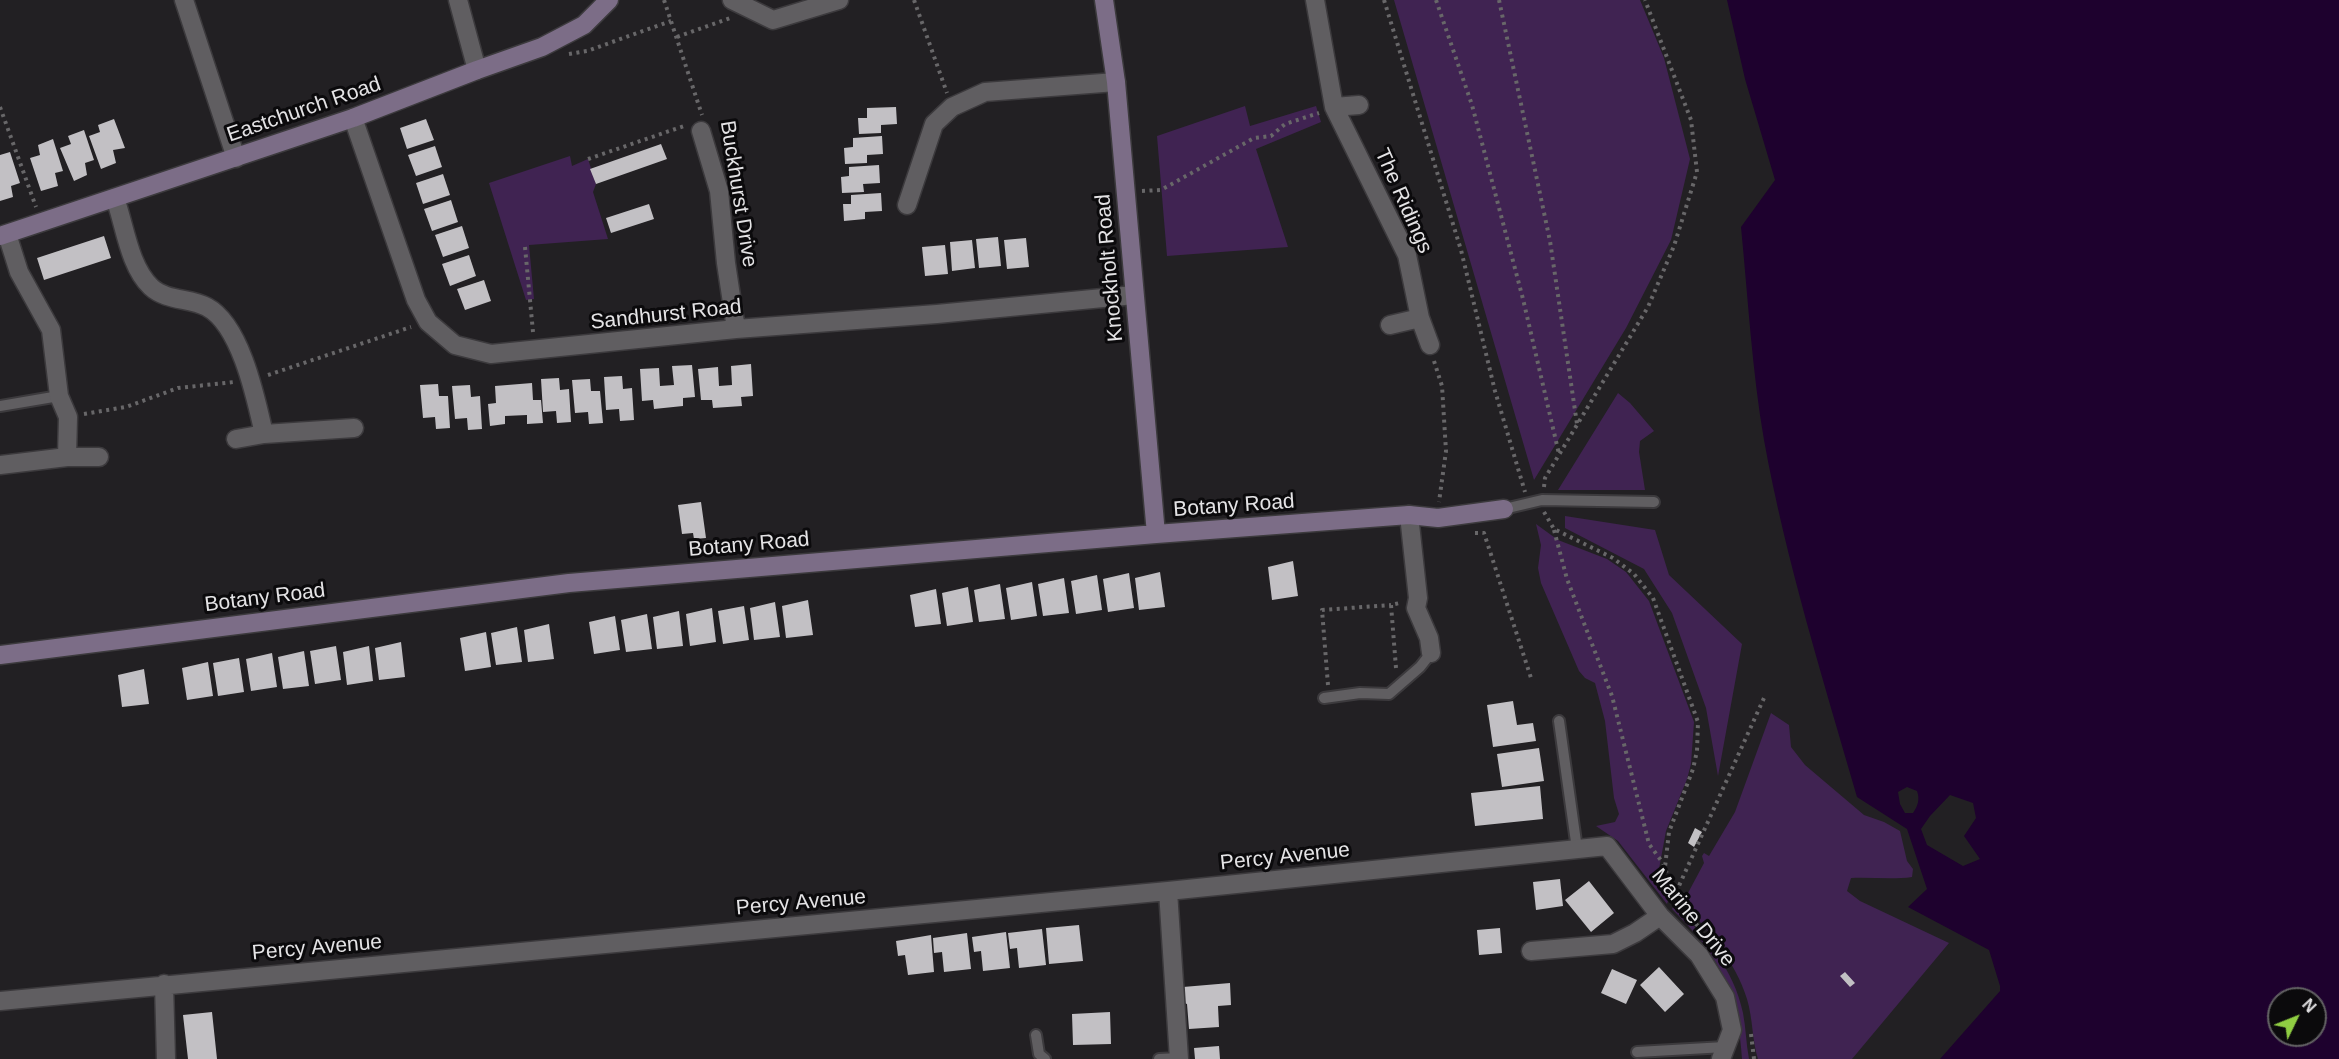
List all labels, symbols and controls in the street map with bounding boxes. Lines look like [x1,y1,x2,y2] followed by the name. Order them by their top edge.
[224,72,384,148] street label: Eastchurch Road
[714,119,762,269] street label: Buckhurst Drive
[1369,145,1437,257] street label: The Ridings
[1091,193,1129,343] street label: Knockholt Road
[589,295,743,335] street label: Sandhurst Road
[1173,489,1295,523] street label: Botany Road
[687,527,811,563] street label: Botany Road
[203,578,327,618] street label: Botany Road
[1219,838,1351,876] street label: Percy Avenue
[1646,864,1740,972] street label: Marine Drive
[735,885,867,921] street label: Percy Avenue
[251,930,383,966] street label: Percy Avenue
[2267,987,2327,1047] north arrow
[2299,996,2319,1016] text: N

